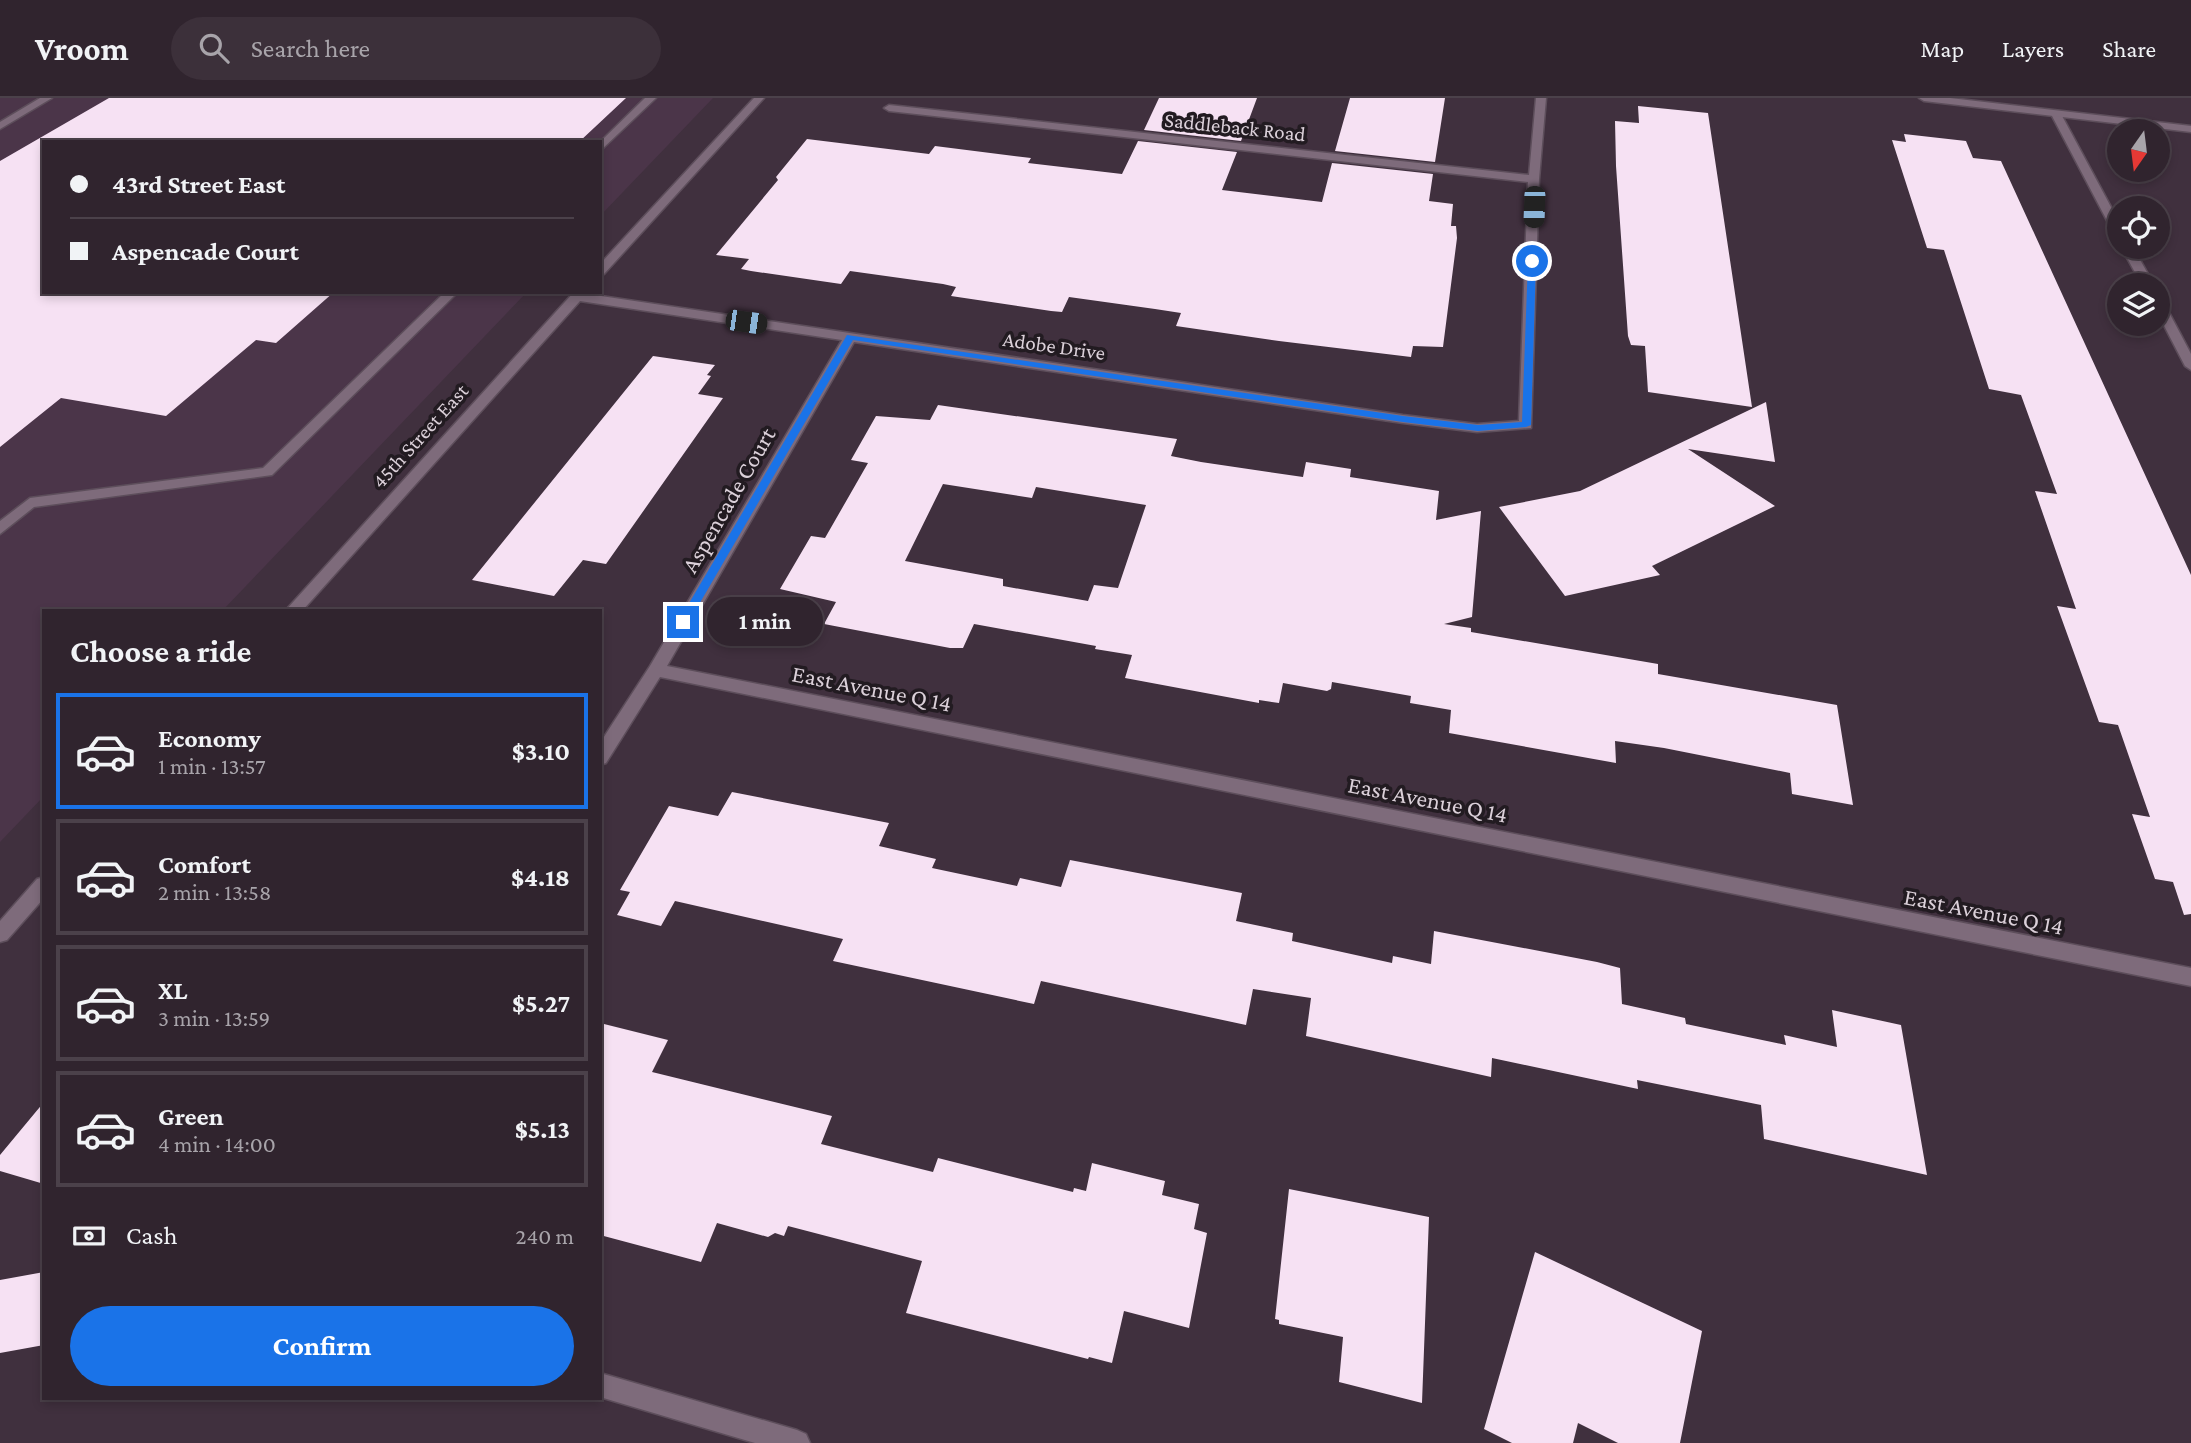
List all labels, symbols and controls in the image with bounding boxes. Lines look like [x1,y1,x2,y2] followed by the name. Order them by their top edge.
[171,17,661,80] search box
[195,29,233,67] icon: search
[35,30,129,67] text: Vroom
[251,34,370,63] text: Search here
[1920,35,1964,62] text: Map
[2002,35,2064,62] text: Layers
[2102,35,2156,62] text: Share
[1163,108,1307,146] street label: Saddleback Road
[2107,119,2170,182] north arrow
[2107,119,2170,336] map controls
[112,170,285,199] text: 43rd Street East
[1523,186,1546,228] car
[2107,196,2170,259] button: locate
[112,237,299,266] text: Aspencade Court
[1516,245,1548,277] route start
[2107,273,2170,336] button: layers
[724,309,769,335] car
[1001,327,1107,365] street label: Adobe Drive
[367,378,474,493] street label: 45th Street East
[676,422,781,577] street label: Aspencade Court
[708,598,823,646] callout: 1 min
[667,606,699,638] route end
[739,608,791,634] text: 1 min
[70,633,251,669] text: Choose a ride
[790,659,954,717] street label: East Avenue Q 14
[74,720,137,783] icon: car
[158,724,261,753] text: Economy
[512,737,570,766] text: $3.10
[158,753,266,779] text: 1 min · 13:57
[1346,770,1510,828] street label: East Avenue Q 14
[74,846,137,909] icon: car
[158,850,251,879] text: Comfort
[511,863,570,892] text: $4.18
[158,879,271,905] text: 2 min · 13:58
[1902,882,2066,940] street label: East Avenue Q 14
[74,972,137,1035] icon: car
[158,976,187,1005] text: XL
[512,989,570,1018] text: $5.27
[158,1005,270,1031] text: 3 min · 13:59
[74,1098,137,1161] icon: car
[158,1102,224,1131] text: Green
[515,1115,570,1144] text: $5.13
[158,1131,276,1157] text: 4 min · 14:00
[70,1217,108,1255] icon: cash
[126,1221,177,1250] text: Cash
[515,1223,574,1249] text: 240 m
[70,1306,574,1386] button: Confirm

